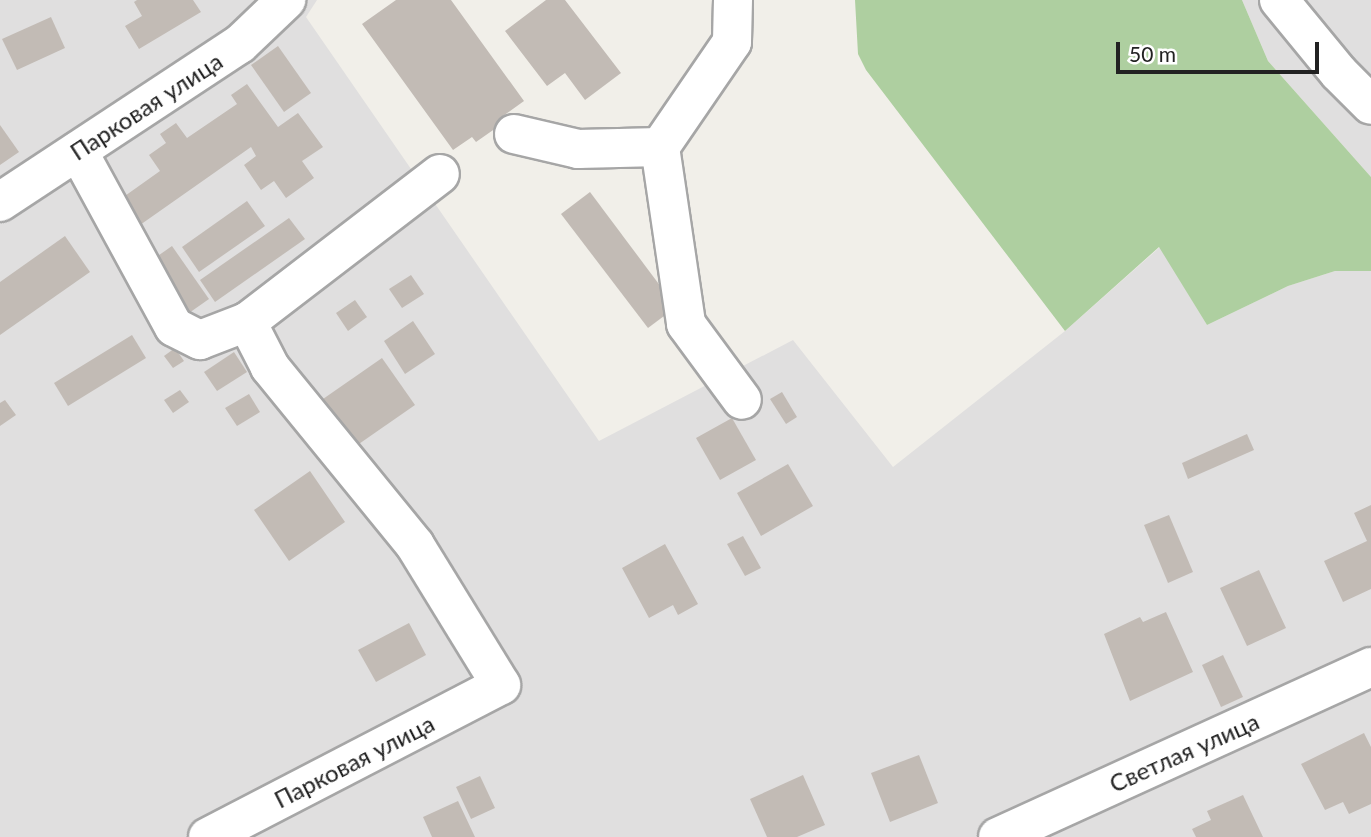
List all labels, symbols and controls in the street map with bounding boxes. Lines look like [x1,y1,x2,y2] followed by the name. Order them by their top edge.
[1119,28,1322,72] scale bar
[1129,41,1176,66] text: 50 m
[65,46,227,166] street label: Парковая улица
[1105,706,1263,798] street label: Светлая улица
[269,708,439,814] street label: Парковая улица

